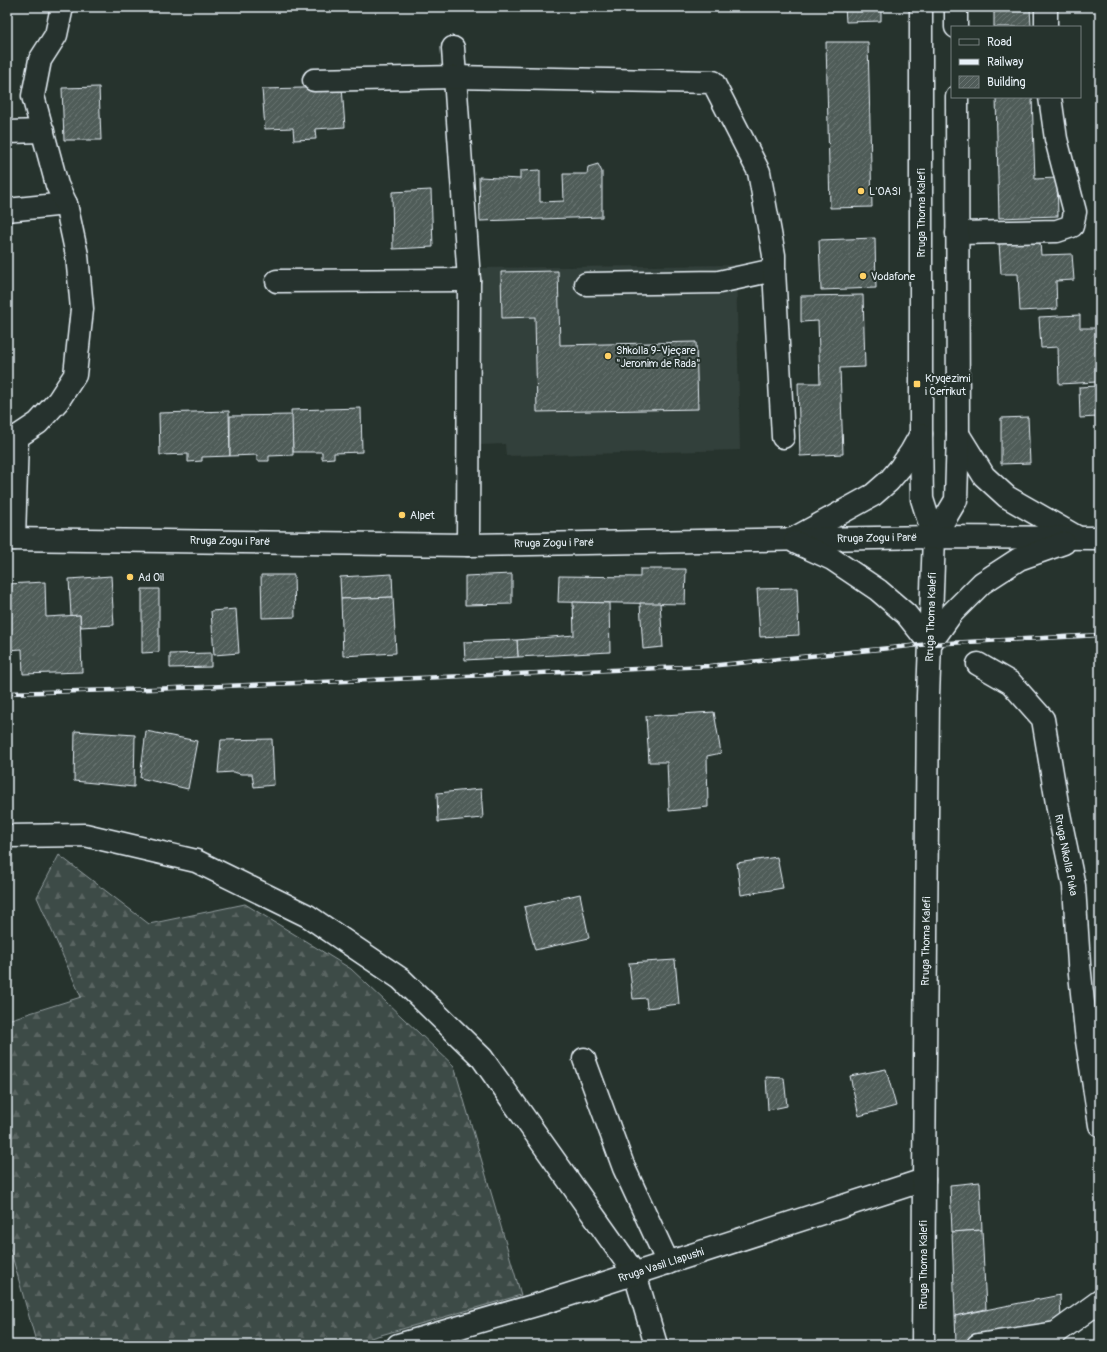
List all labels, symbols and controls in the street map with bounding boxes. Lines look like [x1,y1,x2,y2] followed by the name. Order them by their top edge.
[951,26,1081,98] legend
[987,35,1012,50] text: Road
[987,55,1023,70] text: Railway
[987,75,1026,90] text: Building
[915,168,928,258] street label: Rruga Thoma Kalefi
[869,185,901,198] place label: L'OASI
[856,186,866,196] marker: L'OASI
[871,270,916,283] place label: Vodafone
[858,271,868,281] marker: Vodafone
[616,344,701,370] place label: Shkolla 9-Vjeçare "Jeronim de Rada"
[603,351,613,361] marker: Shkolla 9-Vjeçare "Jeronim de Rada"
[925,372,970,398] place label: Kryqëzimi i Cerrikut
[912,379,922,389] marker: Kryqëzimi i Cerrikut
[410,509,435,522] place label: Alpet
[397,510,407,520] marker: Alpet
[837,531,917,545] street label: Rruga Zogu i Parë
[190,534,270,548] street label: Rruga Zogu i Parë
[514,536,594,550] street label: Rruga Zogu i Parë
[138,571,164,584] place label: Ad Oil
[125,572,135,582] marker: Ad Oil
[923,572,939,662] street label: Rruga Thoma Kalefi
[1052,813,1080,897] street label: Rruga Nikolla Puka
[919,896,933,986] street label: Rruga Thoma Kalefi
[917,1220,930,1310] street label: Rruga Thoma Kalefi
[617,1245,705,1285] street label: Rruga Vasil Llapushi

